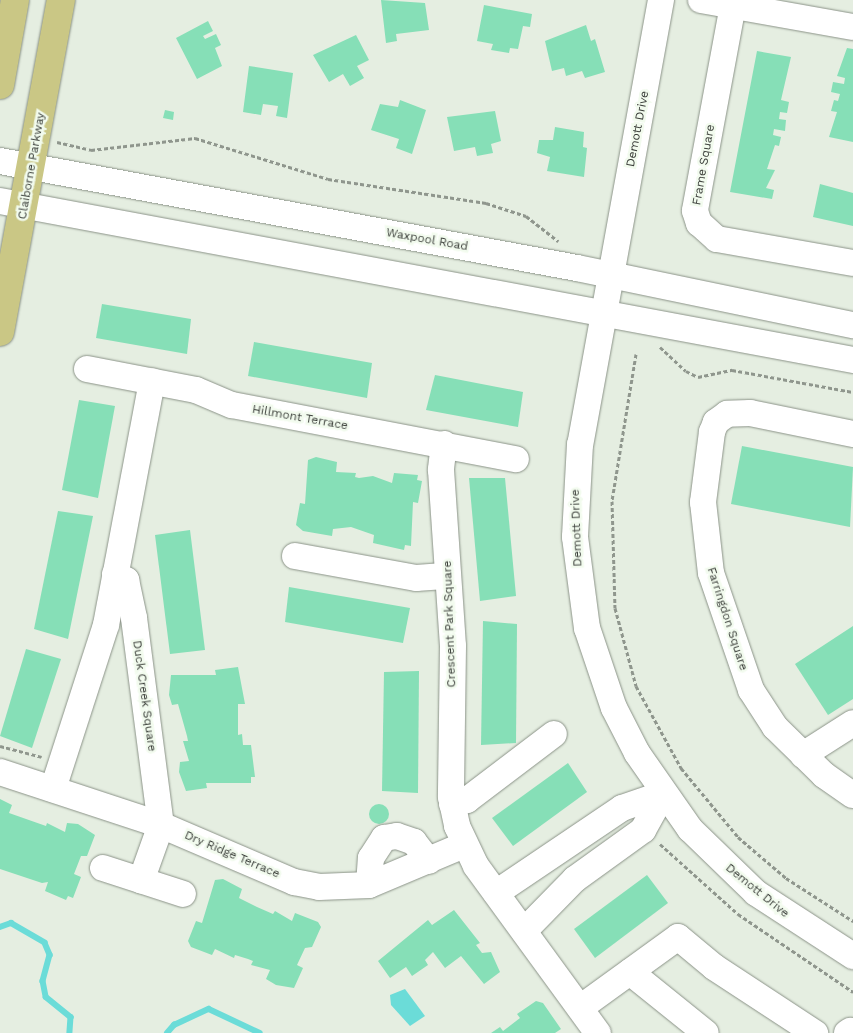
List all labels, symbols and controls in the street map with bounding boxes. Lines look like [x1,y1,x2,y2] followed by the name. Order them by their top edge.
[624,90,652,168] street label: Demott Drive
[16,111,48,221] street label: Claiborne Parkway
[690,123,718,207] street label: Frame Square
[385,226,469,254] street label: Waxpool Road
[251,402,349,434] street label: Hillmont Terrace
[568,489,586,567] street label: Demott Drive
[441,560,459,688] street label: Crescent Park Square
[704,566,750,672] street label: Farringdon Square
[129,639,159,753] street label: Duck Creek Square
[182,828,282,882] street label: Dry Ridge Terrace
[722,861,792,921] street label: Demott Drive

